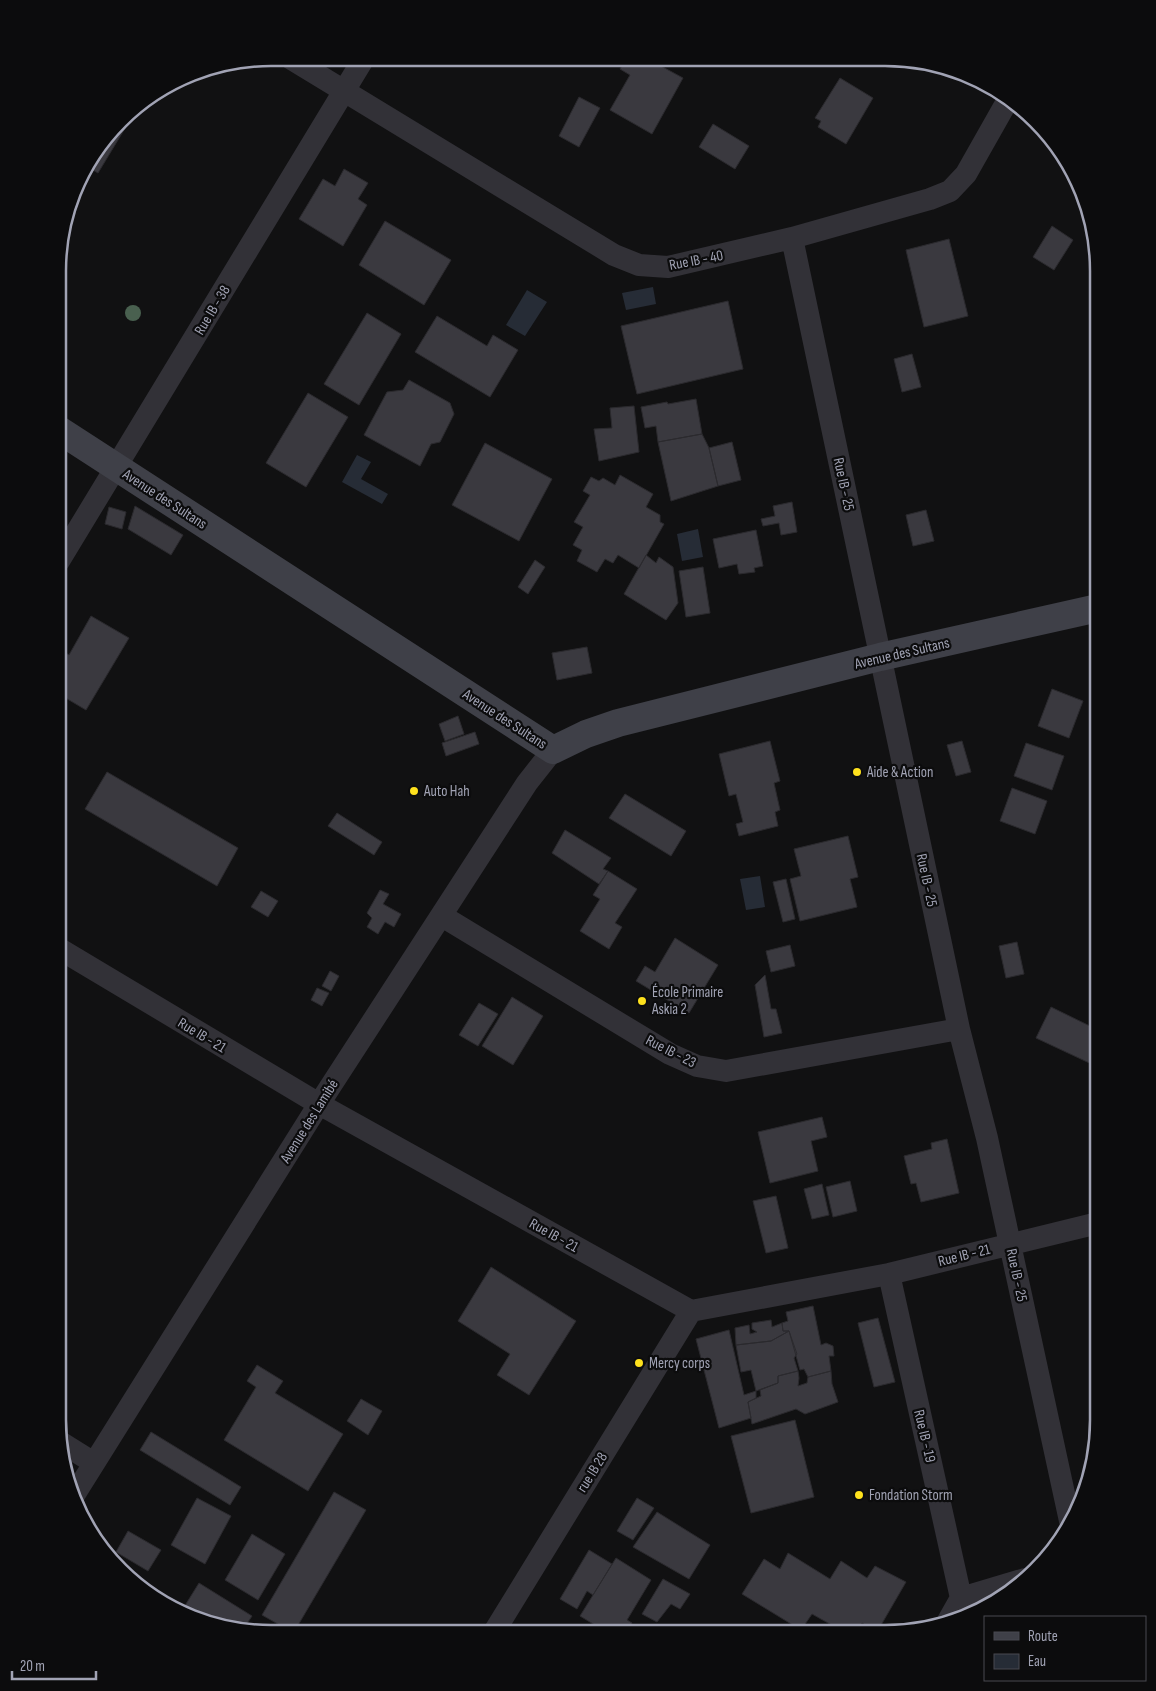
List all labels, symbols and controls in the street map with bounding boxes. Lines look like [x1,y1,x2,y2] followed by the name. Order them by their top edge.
[667,246,725,275] street label: Rue IB - 40
[190,282,235,338] street label: Rue IB - 38
[829,456,858,512] street label: Rue IB - 25
[118,465,210,534] street label: Avenue des Sultans
[852,633,951,674] street label: Avenue des Sultans
[458,685,550,754] street label: Avenue des Sultans
[866,763,933,782] place label: Aide & Action
[851,766,863,778] marker: Aide & Action
[423,782,470,801] place label: Auto Hah
[408,785,420,797] marker: Auto Hah
[912,852,941,908] street label: Rue IB - 25
[651,983,723,1019] place label: École Primaire Askia 2
[636,995,648,1007] marker: École Primaire Askia 2
[174,1014,230,1058] street label: Rue IB - 21
[642,1031,699,1072] street label: Rue IB - 23
[276,1076,343,1167] street label: Avenue des Lamibé
[526,1214,582,1257] street label: Rue IB - 21
[936,1240,993,1271] street label: Rue IB - 21
[1002,1247,1031,1303] street label: Rue IB - 25
[649,1354,710,1373] place label: Mercy corps
[633,1357,645,1369] marker: Mercy corps
[909,1408,940,1464] street label: Rue IB - 19
[573,1449,612,1496] street label: rue IB 28
[869,1486,953,1505] place label: Fondation Storm
[853,1489,865,1501] marker: Fondation Storm
[984,1616,1146,1681] legend
[1028,1627,1058,1646] text: Route
[12,1648,96,1680] scale bar
[1028,1652,1046,1671] text: Eau
[20,1657,45,1676] text: 20 m

